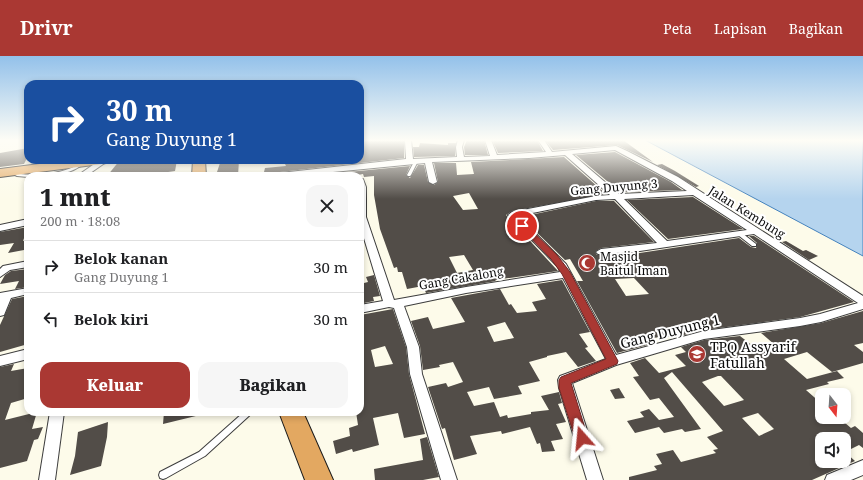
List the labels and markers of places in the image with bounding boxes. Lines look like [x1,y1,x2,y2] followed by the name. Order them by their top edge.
[505,209,539,243] pin
[600,248,668,279] place label: Masjid Baitul Iman
[577,253,597,273] mosque icon: Masjid Baitul Iman
[710,337,797,372] place label: TPQ Assyarif Fatullah
[687,344,707,364] school or university icon: TPQ Assyarif Fatullah

